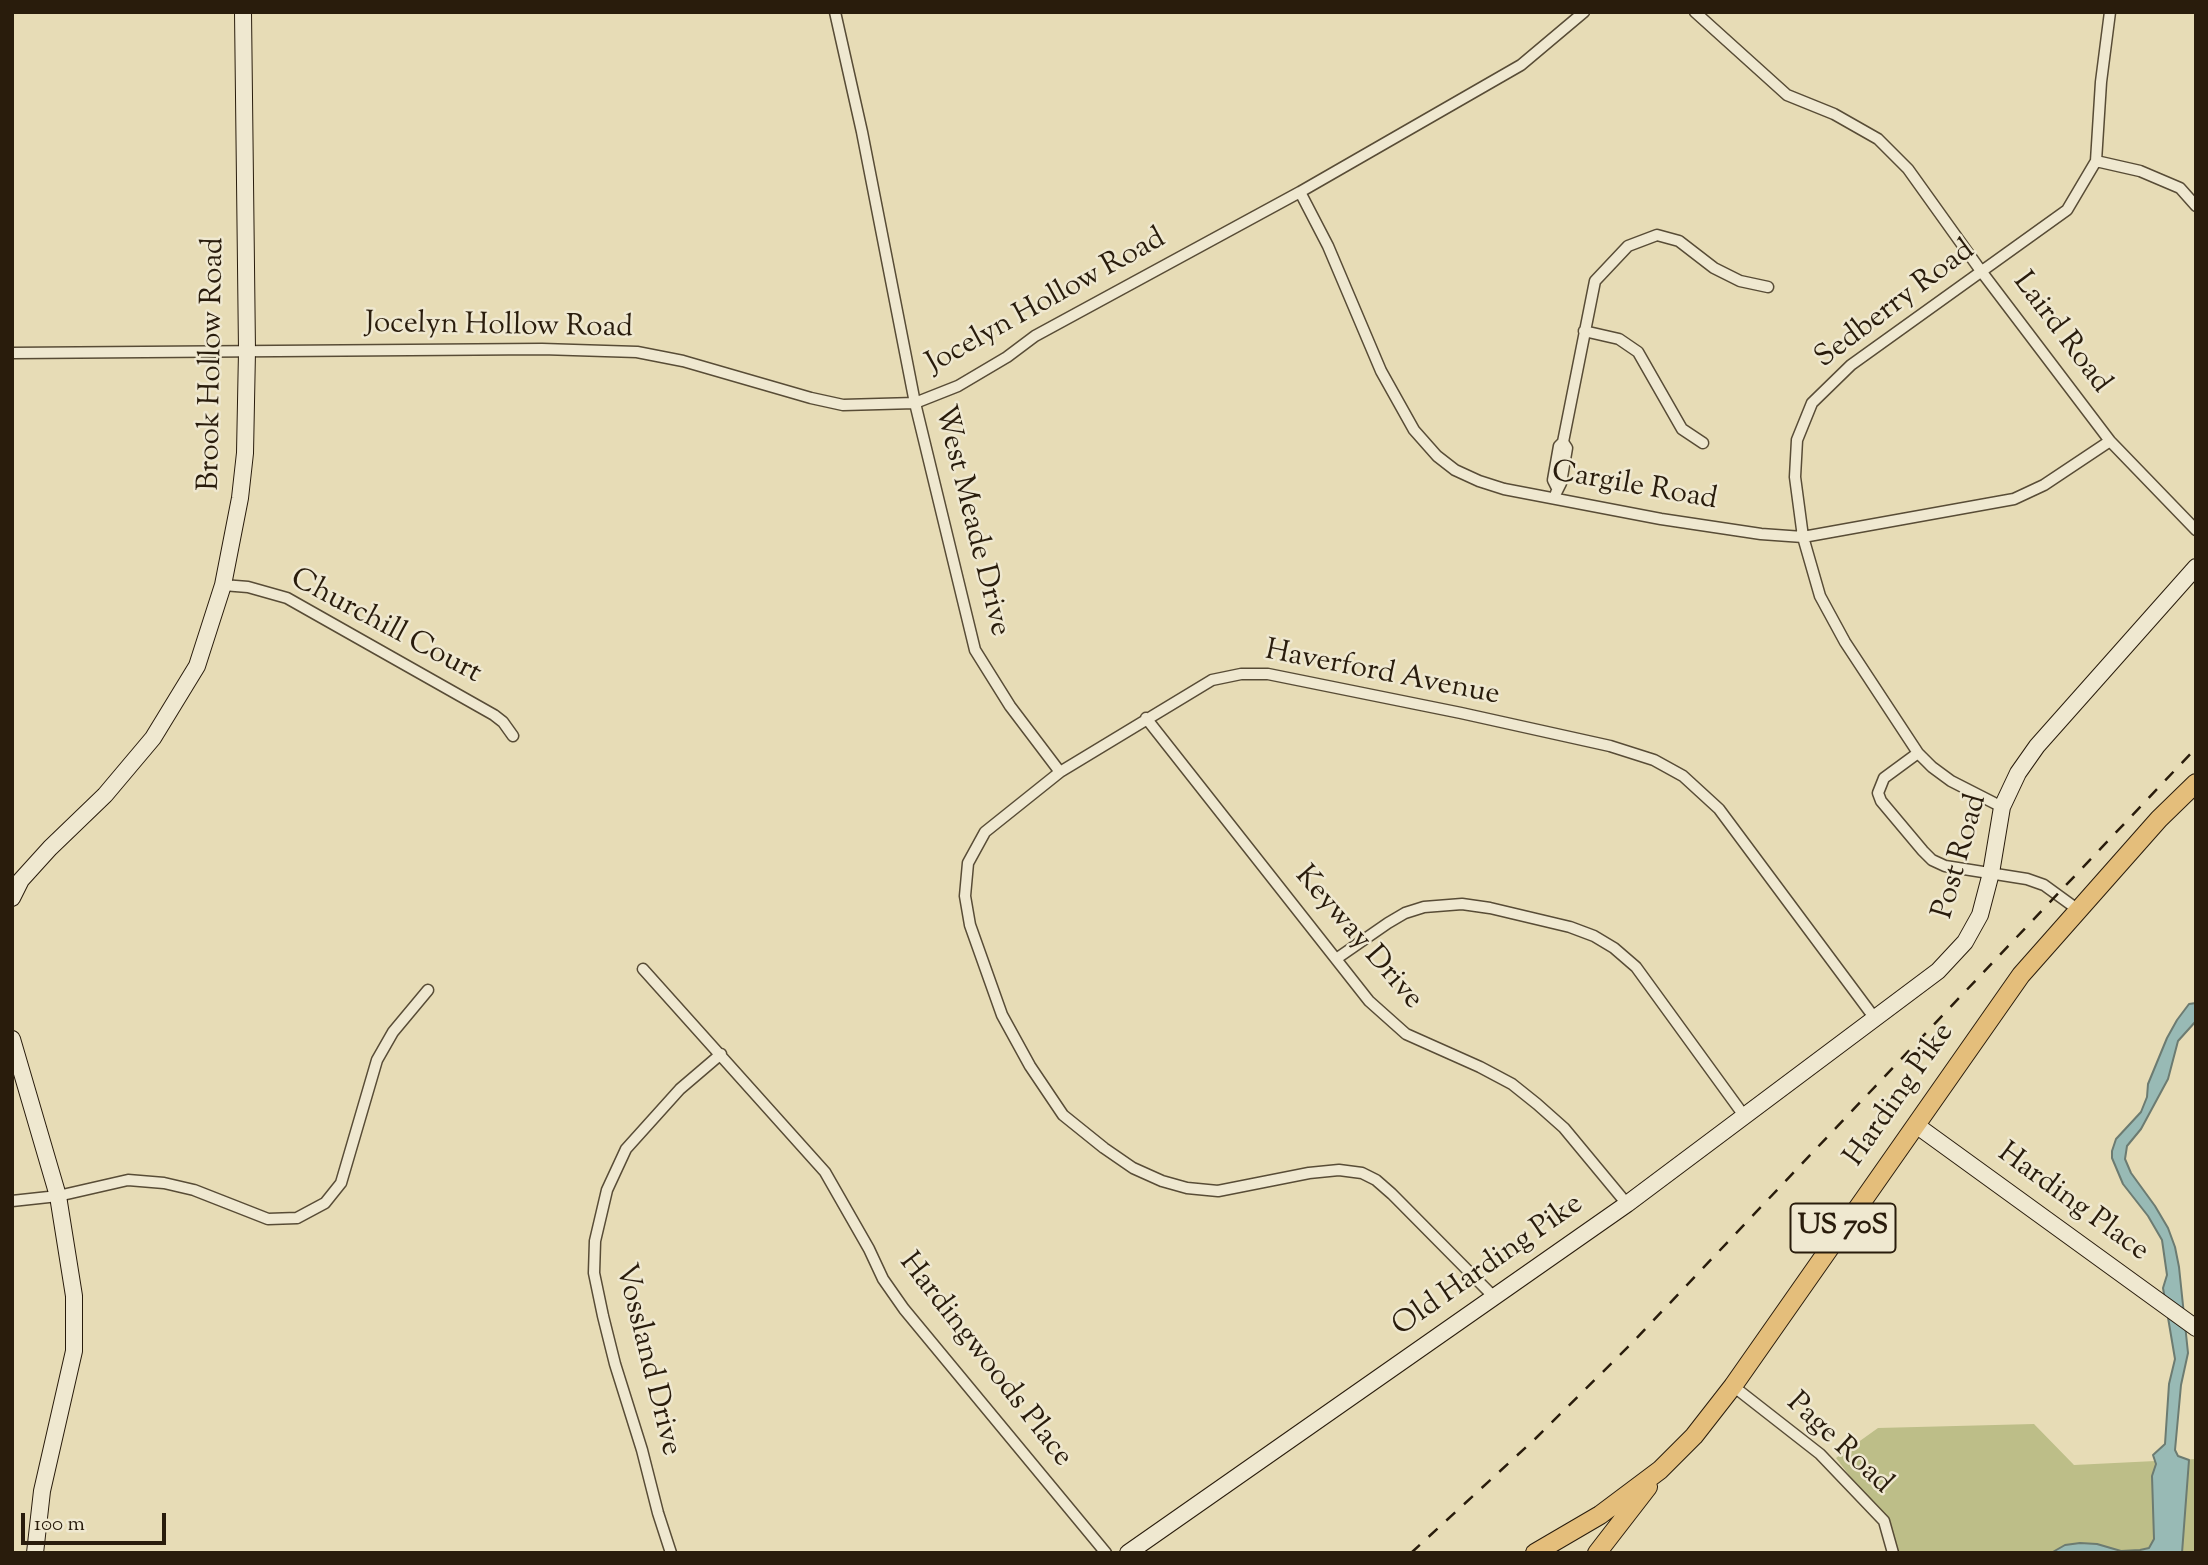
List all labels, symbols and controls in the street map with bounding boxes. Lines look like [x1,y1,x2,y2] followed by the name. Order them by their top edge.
[921,222,1173,384] street label: Jocelyn Hollow Road
[1809,234,1983,378] street label: Sedberry Road
[194,237,234,491] street label: Brook Hollow Road
[2003,266,2117,402] street label: Laird Road
[365,308,633,348] street label: Jocelyn Hollow Road
[924,402,1016,640] street label: West Meade Drive
[1548,456,1720,520] street label: Cargile Road
[283,563,487,693] street label: Churchill Court
[1262,635,1502,715] street label: Haverford Avenue
[1927,791,1997,923] street label: Post Road
[1285,860,1429,1018] street label: Keyway Drive
[1838,1017,1964,1175] street label: Harding Pike
[1989,1137,2155,1271] street label: Harding Place
[1387,1188,1591,1346] street label: Old Harding Pike
[1790,1204,1896,1252] road number: US 70S
[889,1247,1079,1475] street label: Hardingwoods Place
[605,1260,687,1460] street label: Vossland Drive
[1777,1387,1899,1503] street label: Page Road
[24,1498,170,1542] scale bar
[34,1510,85,1540] text: 100 m

